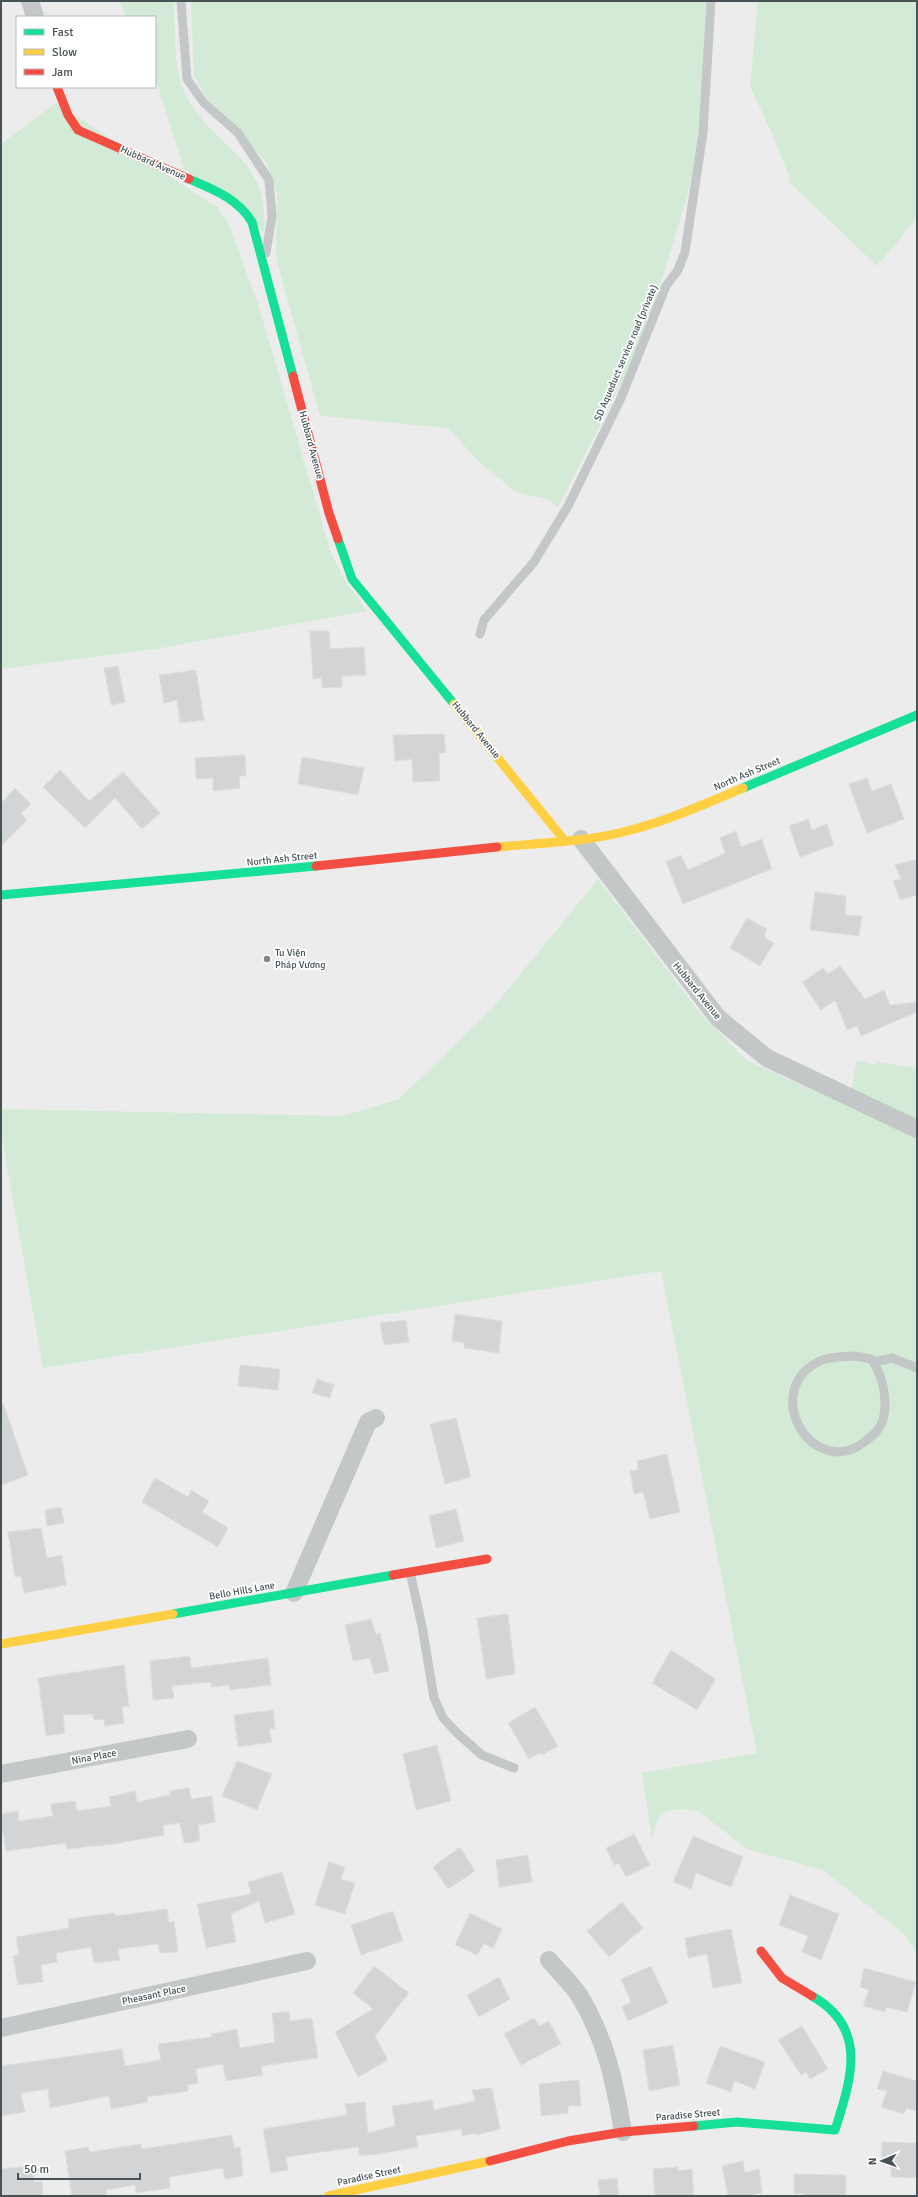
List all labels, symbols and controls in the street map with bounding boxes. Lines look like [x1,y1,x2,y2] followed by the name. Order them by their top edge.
[16,16,156,88] legend
[52,25,73,40] text: Fast
[52,45,77,60] text: Slow
[52,65,73,80] text: Jam
[118,143,188,183] street label: Hubbard Avenue
[592,283,660,423] street label: SD Aqueduct service road (private)
[296,410,326,480] street label: Hubbard Avenue
[449,699,503,761] street label: Hubbard Avenue
[712,754,783,793] street label: North Ash Street
[246,849,319,869] street label: North Ash Street
[275,947,326,971] place label: Tu Viện Pháp Vương
[262,954,272,964] marker: Tu Viện Pháp Vương
[670,960,724,1022] street label: Hubbard Avenue
[208,1579,276,1603] street label: Bello Hills Lane
[70,1747,118,1767] street label: Nina Place
[121,1982,187,2008] street label: Pheasant Place
[655,2106,721,2124] street label: Paradise Street
[862,2141,902,2181] north arrow
[18,2155,140,2181] scale bar
[866,2157,879,2165] text: N
[24,2162,49,2177] text: 50 m
[336,2163,402,2189] street label: Paradise Street

